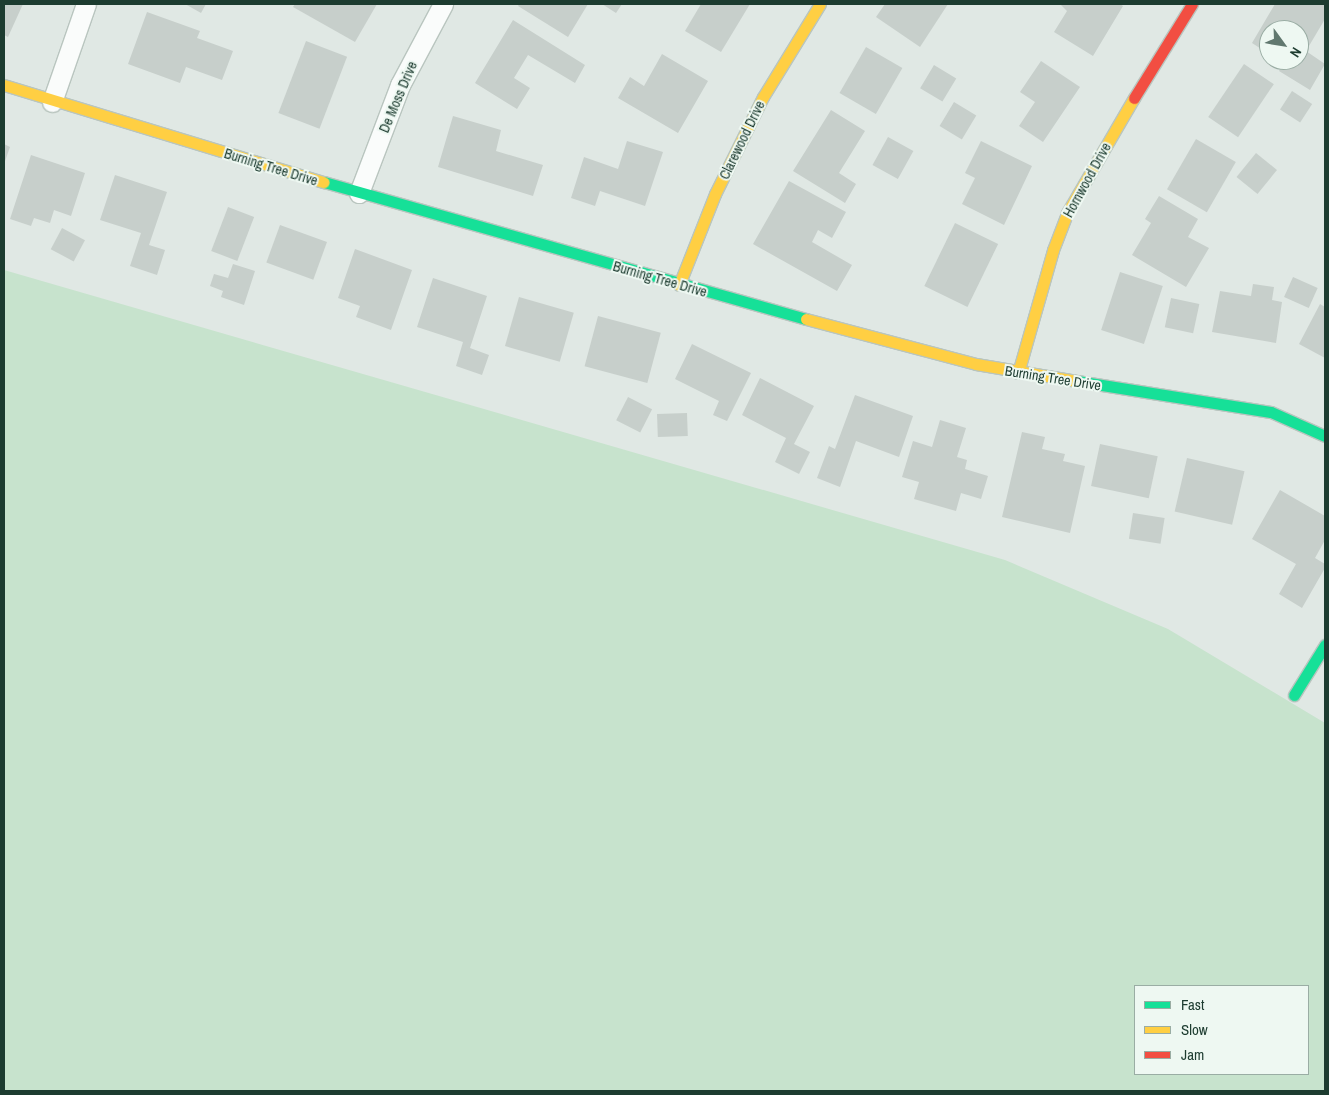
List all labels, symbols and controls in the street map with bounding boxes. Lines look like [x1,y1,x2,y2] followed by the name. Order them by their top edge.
[1259,20,1309,70] north arrow
[1286,44,1306,61] text: N
[375,59,421,135] street label: De Moss Drive
[716,98,768,182] street label: Clarewood Drive
[1060,140,1114,220] street label: Hornwood Drive
[222,145,320,189] street label: Burning Tree Drive
[611,258,709,300] street label: Burning Tree Drive
[1004,362,1102,394] street label: Burning Tree Drive
[1134,985,1309,1075] legend
[1181,994,1204,1015] text: Fast
[1181,1019,1208,1040] text: Slow
[1181,1044,1204,1065] text: Jam

